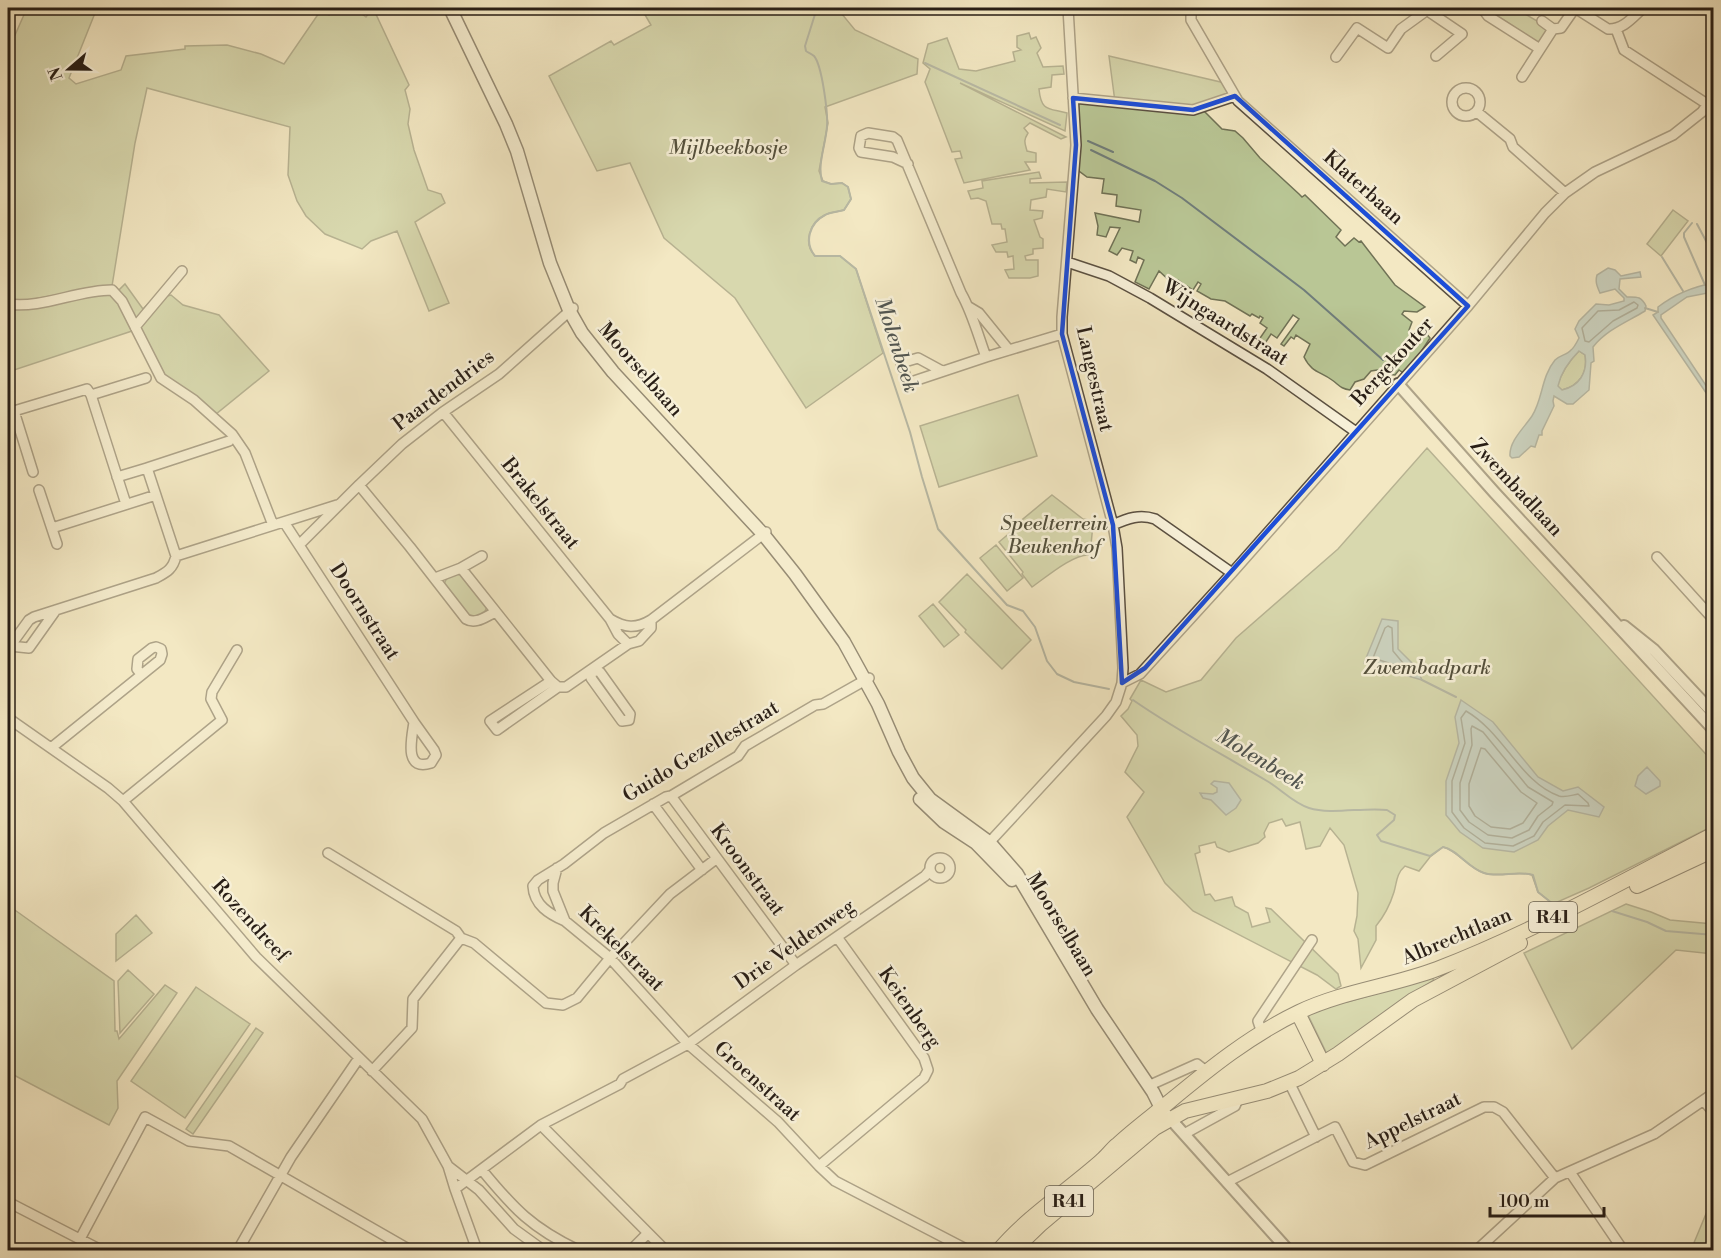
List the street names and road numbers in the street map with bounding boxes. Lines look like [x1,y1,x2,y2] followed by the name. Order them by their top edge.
[1318,145,1408,231] street label: Klaterbaan
[1156,274,1293,372] street label: Wijngaardstraat
[1346,312,1440,412] street label: Bergekouter
[592,318,688,422] street label: Moorselbaan
[1070,324,1118,434] street label: Langestraat
[388,345,500,437] street label: Paardendries
[1464,434,1568,542] street label: Zwembadlaan
[495,452,585,555] street label: Brakelstraat
[323,559,405,665] street label: Doornstraat
[618,695,784,809] street label: Guido Gezellestraat
[704,819,790,921] street label: Kroonstraat
[1020,868,1102,982] street label: Moorselbaan
[206,874,295,968] street label: Rozendreef
[730,894,861,996] street label: Drie Veldenweg
[573,901,669,997] street label: Krekelstraat
[1529,902,1577,932] road number: R41
[1397,903,1516,972] street label: Albrechtlaan
[872,963,946,1054] street label: Keienberg
[708,1036,806,1128] street label: Groenstraat
[1360,1087,1466,1156] street label: Appelstraat
[1045,1186,1093,1216] road number: R41

